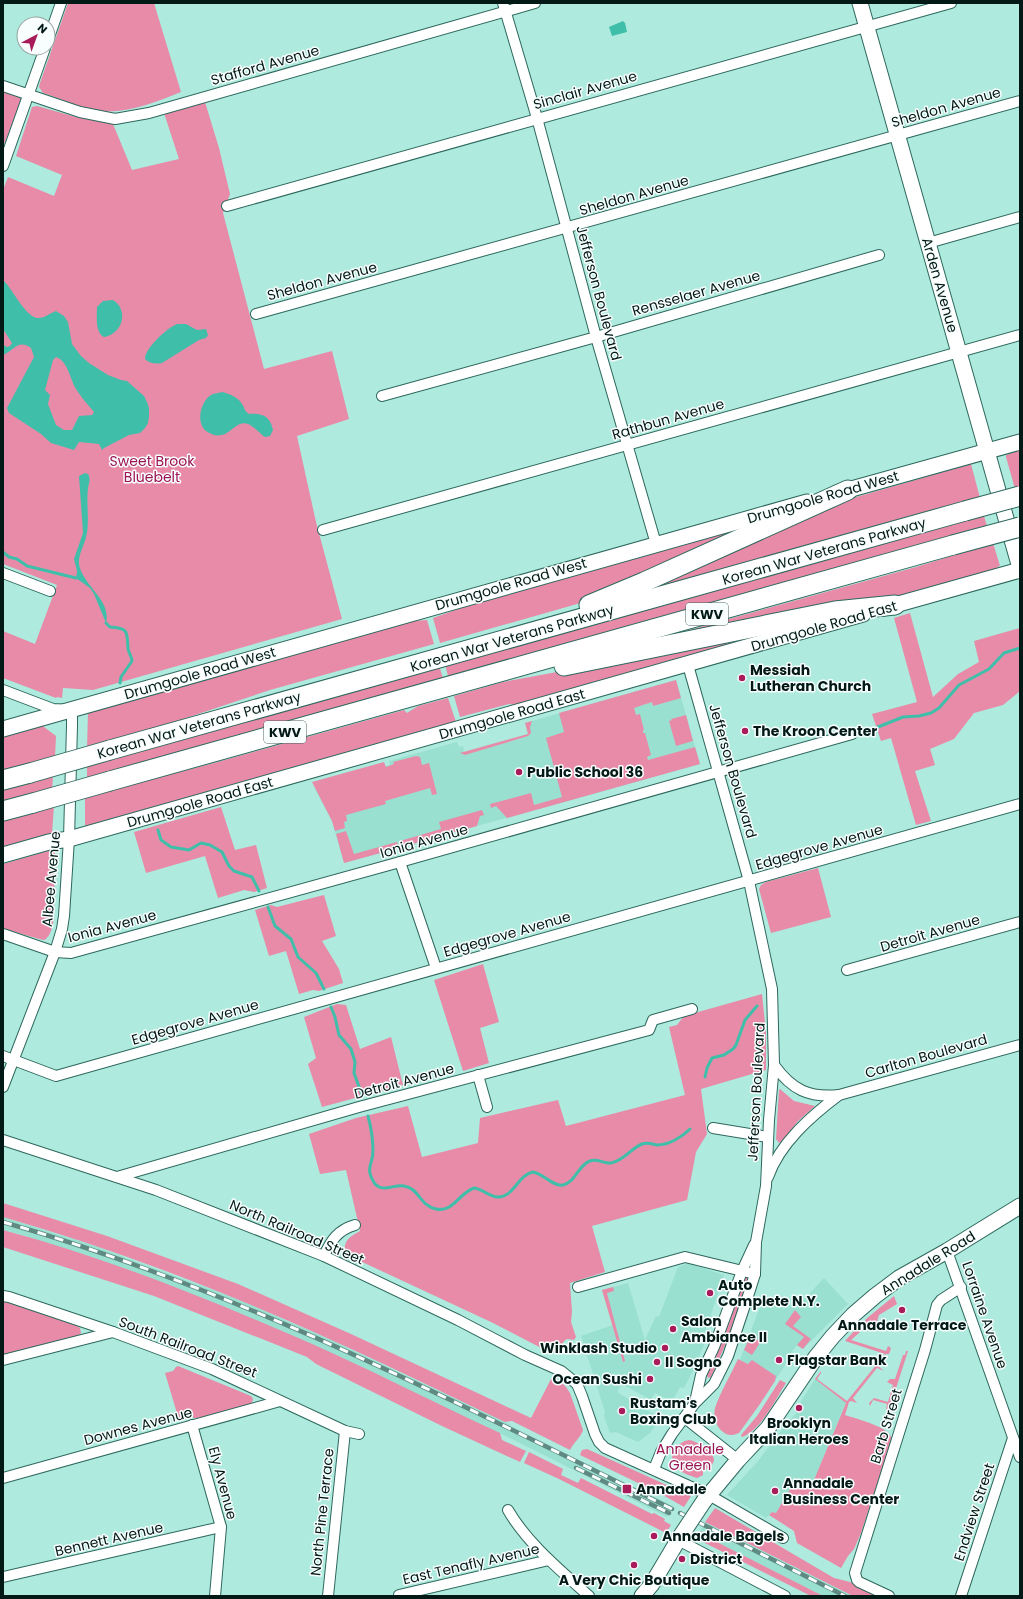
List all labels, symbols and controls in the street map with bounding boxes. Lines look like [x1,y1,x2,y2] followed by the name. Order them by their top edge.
[16,16,56,56] north arrow
[34,20,51,37] text: N
[208,40,322,90] street label: Stafford Avenue
[531,66,639,114] street label: Sinclair Avenue
[889,82,1003,132] street label: Sheldon Avenue
[577,170,691,220] street label: Sheldon Avenue
[571,223,627,363] street label: Jefferson Boulevard
[917,235,963,335] street label: Arden Avenue
[265,257,379,305] street label: Sheldon Avenue
[630,265,763,321] street label: Rensselaer Avenue
[610,393,727,445] street label: Rathbun Avenue
[110,451,195,487] park label: Sweet Brook Bluebelt
[745,466,901,528] street label: Drumgoole Road West
[720,512,928,590] street label: Korean War Veterans Parkway
[433,553,589,615] street label: Drumgoole Road West
[749,596,899,656] street label: Drumgoole Road East
[408,599,616,677] street label: Korean War Veterans Parkway
[686,603,728,625] road number: KWV
[122,642,278,704] street label: Drumgoole Road West
[750,660,871,696] place label: Messiah Lutheran Church
[737,673,747,683] marker: Messiah Lutheran Church
[437,684,587,744] street label: Drumgoole Road East
[95,686,303,764] street label: Korean War Veterans Parkway
[704,702,762,840] street label: Jefferson Boulevard
[264,721,306,743] road number: KWV
[753,721,877,741] place label: The Kroon Center
[740,726,750,736] marker: The Kroon Center
[527,762,643,782] place label: Public School 36
[514,767,524,777] marker: Public School 36
[125,772,275,832] street label: Drumgoole Road East
[378,819,471,863] street label: Ionia Avenue
[753,819,885,875] street label: Edgegrove Avenue
[37,830,65,928] street label: Albee Avenue
[66,905,159,947] street label: Ionia Avenue
[441,906,573,962] street label: Edgegrove Avenue
[878,909,982,957] street label: Detroit Avenue
[129,994,261,1050] street label: Edgegrove Avenue
[742,1022,770,1162] street label: Jefferson Boulevard
[863,1029,989,1083] street label: Carlton Boulevard
[352,1058,456,1104] street label: Detroit Avenue
[227,1195,367,1269] street label: North Railroad Street
[877,1226,979,1300] street label: Annadale Road
[957,1259,1013,1372] street label: Lorraine Avenue
[718,1275,820,1311] place label: Auto Complete N.Y.
[705,1288,715,1298] marker: Auto Complete N.Y.
[897,1305,907,1315] marker: Annadale Terrace
[116,1311,260,1383] street label: South Railroad Street
[681,1311,767,1347] place label: Salon Ambiance II
[838,1315,967,1335] place label: Annadale Terrace
[668,1324,678,1334] marker: Salon Ambiance II
[540,1338,657,1358] place label: Winklash Studio
[660,1343,670,1353] marker: Winklash Studio
[787,1350,887,1370] place label: Flagstar Bank
[665,1352,722,1372] place label: Il Sogno
[774,1355,784,1365] marker: Flagstar Bank
[652,1357,662,1367] marker: Il Sogno
[553,1369,642,1389] place label: Ocean Sushi
[645,1374,655,1384] marker: Ocean Sushi
[865,1386,907,1466] street label: Barb Street
[630,1393,717,1429] place label: Rustam's Boxing Club
[82,1402,195,1450] street label: Downes Avenue
[794,1403,804,1413] marker: Brooklyn Italian Heroes
[617,1406,627,1416] marker: Rustam's Boxing Club
[749,1413,849,1449] place label: Brooklyn Italian Heroes
[656,1439,724,1475] park label: Annadale Green
[204,1444,242,1522] street label: Ely Avenue
[305,1447,339,1577] street label: North Pine Terrace
[949,1461,999,1563] street label: Endview Street
[783,1473,899,1509] place label: Annadale Business Center
[636,1479,707,1499] place label: Annadale
[621,1483,633,1495] marker: Annadale
[770,1486,780,1496] marker: Annadale Business Center
[53,1517,165,1561] street label: Bennett Avenue
[662,1526,784,1546] place label: Annadale Bagels
[649,1531,659,1541] marker: Annadale Bagels
[401,1538,542,1589] street label: East Tenafly Avenue
[690,1549,742,1569] place label: District
[677,1554,687,1564] marker: District
[629,1560,639,1570] marker: A Very Chic Boutique
[559,1570,710,1590] place label: A Very Chic Boutique

